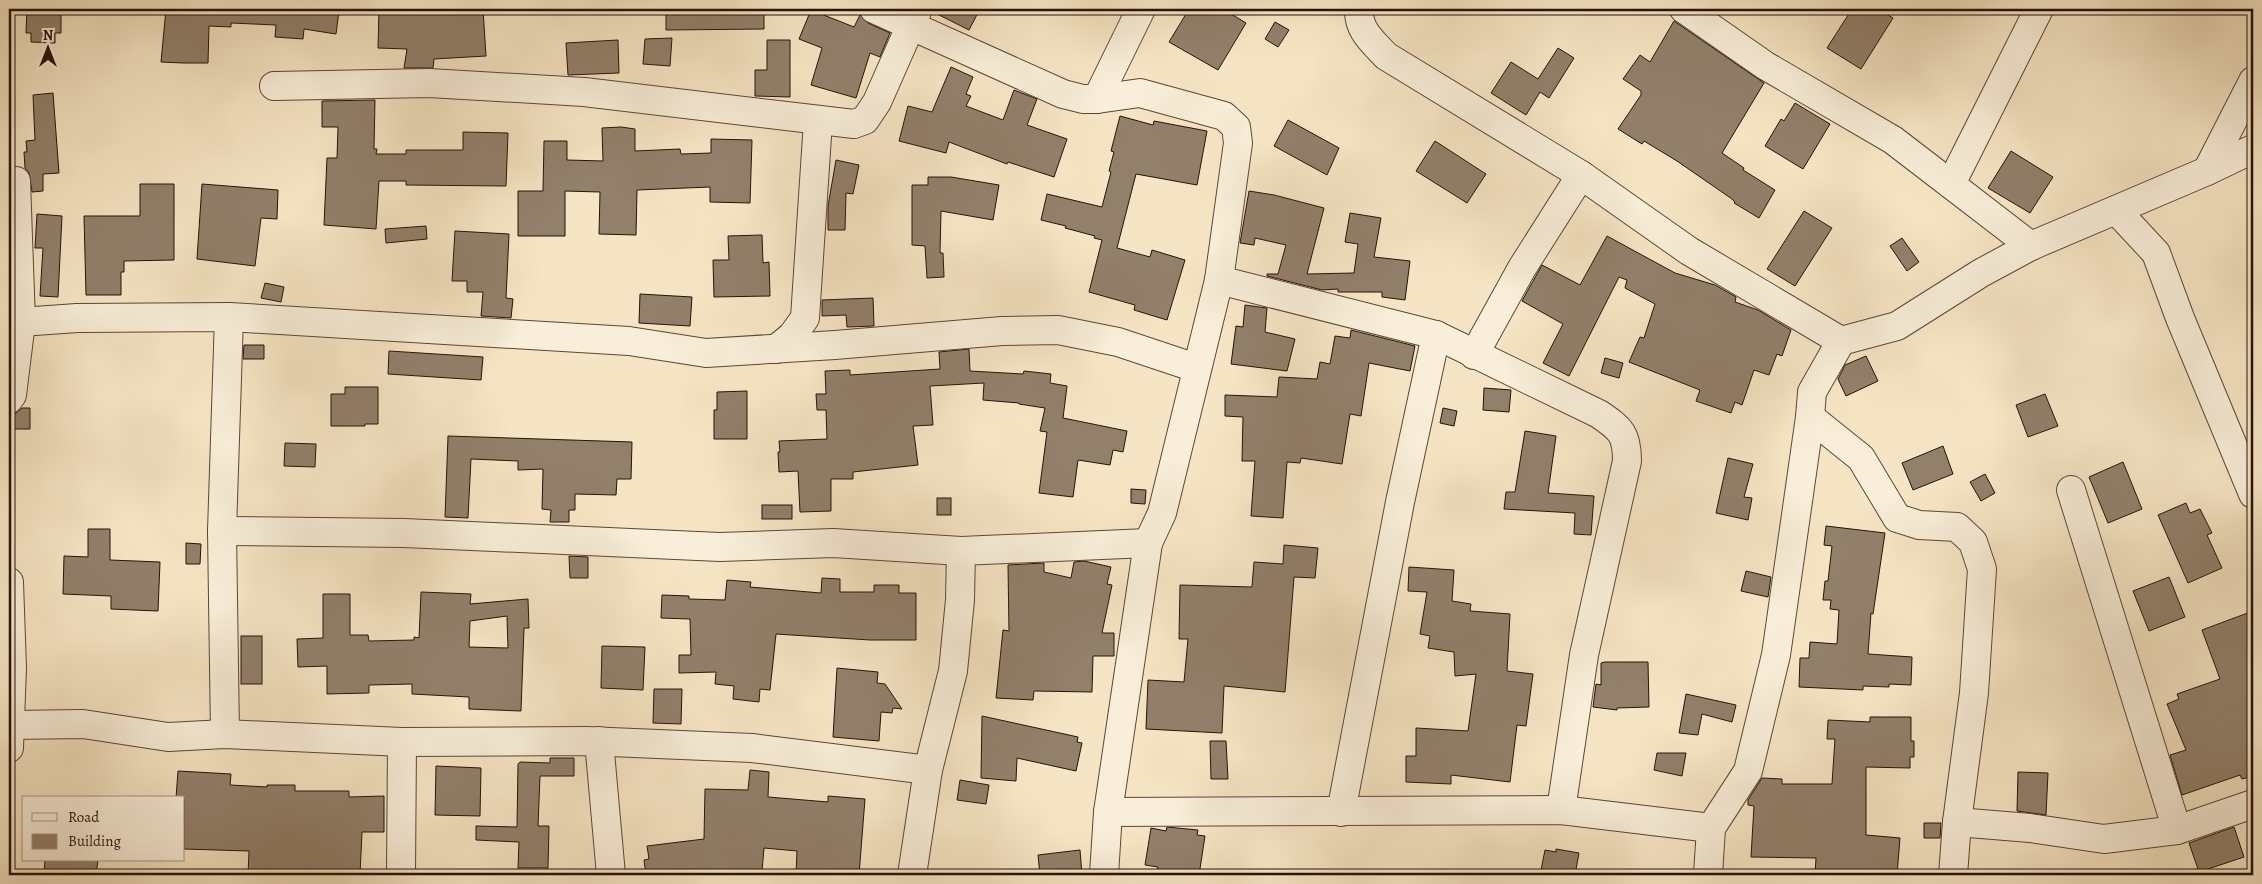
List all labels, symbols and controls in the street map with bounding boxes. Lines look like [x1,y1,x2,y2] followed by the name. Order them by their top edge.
[22,22,72,72] north arrow
[43,26,53,45] text: N
[22,796,185,862] legend
[68,807,100,827] text: Road
[68,831,121,851] text: Building

